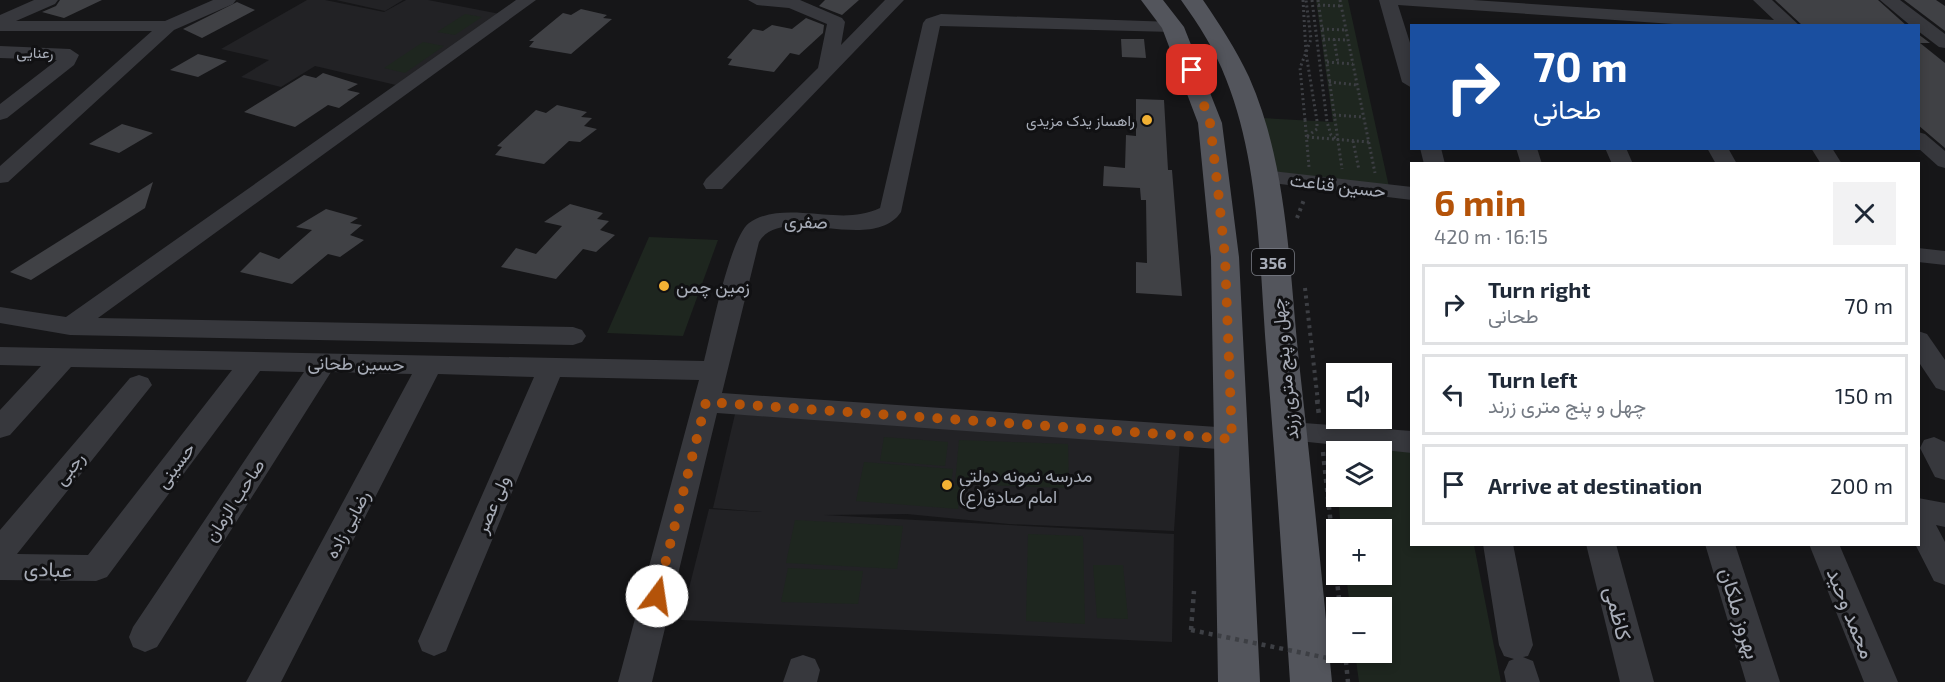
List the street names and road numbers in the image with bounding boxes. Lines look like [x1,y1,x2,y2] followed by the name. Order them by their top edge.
[16,43,54,63] street label: رعنایی
[1289,168,1387,203] street label: حسین قناعت
[784,209,828,234] street label: صفری
[1252,249,1294,275] road number: 356
[1266,297,1304,441] street label: چهل و پنج متری زرند
[307,351,405,376] street label: حسین طحانی
[151,438,200,493] street label: حسینی
[49,447,90,490] street label: رجبی
[199,455,270,546] street label: صاحب الزمان
[470,472,515,538] street label: ولی عصر
[320,486,375,562] street label: رضایی زاده
[23,555,73,582] street label: عبادی
[1713,564,1767,662] street label: بهروز ملکان
[1821,564,1881,663] street label: محمد وحید
[1599,584,1638,643] street label: کاظمی

